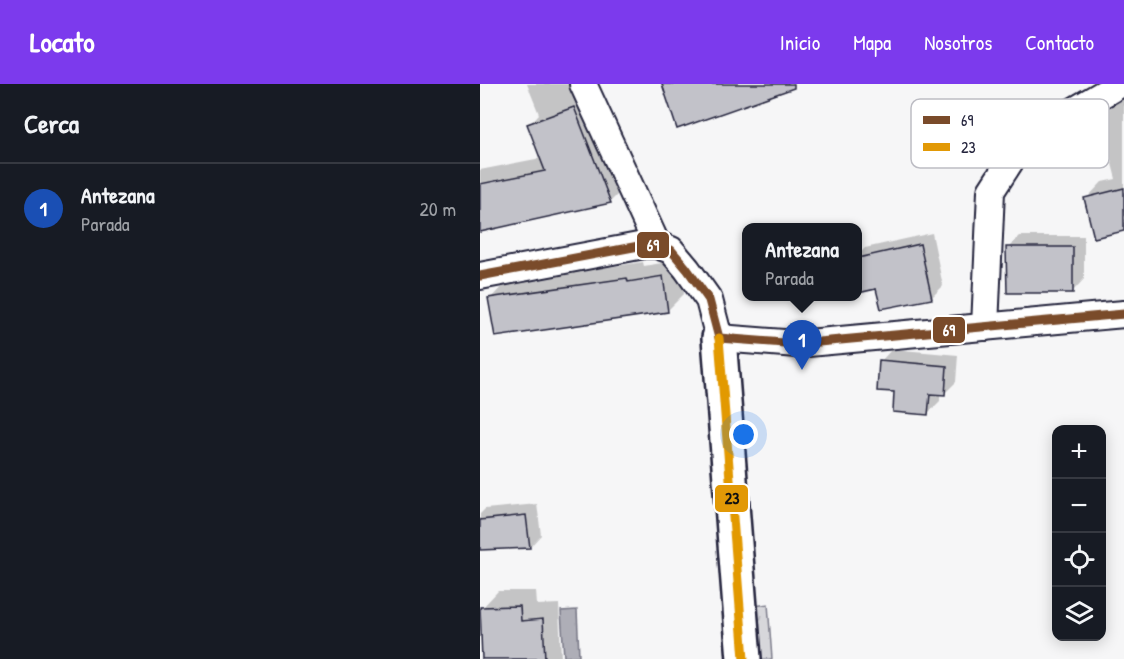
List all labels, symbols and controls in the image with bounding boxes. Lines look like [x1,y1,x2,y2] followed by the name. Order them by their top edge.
[30,23,94,61] text: Locato
[780,28,820,57] text: Inicio
[853,28,891,57] text: Mapa
[924,28,992,57] text: Nosotros
[1025,28,1094,57] text: Contacto
[911,99,1109,168] legend
[24,106,79,141] text: Cerca
[961,109,973,131] text: 69
[961,136,976,158] text: 23
[81,180,155,210] text: Antezana
[40,195,47,222] text: 1
[419,195,456,222] text: 20 m
[81,210,130,237] text: Parada
[742,223,862,301] popup
[636,231,670,259] line badge: 69
[647,234,659,256] text: 69
[765,234,839,264] text: Antezana
[765,264,814,291] text: Parada
[932,316,966,344] line badge: 69
[943,319,955,341] text: 69
[782,320,822,370] pin: 1
[729,420,758,449] your location
[1052,425,1106,641] map controls
[1052,425,1106,479] button: +
[1052,479,1106,533] button: −
[714,484,749,513] line badge: 23
[725,487,739,509] text: 23
[1052,533,1106,587] button: locate
[1052,587,1106,641] button: layers

